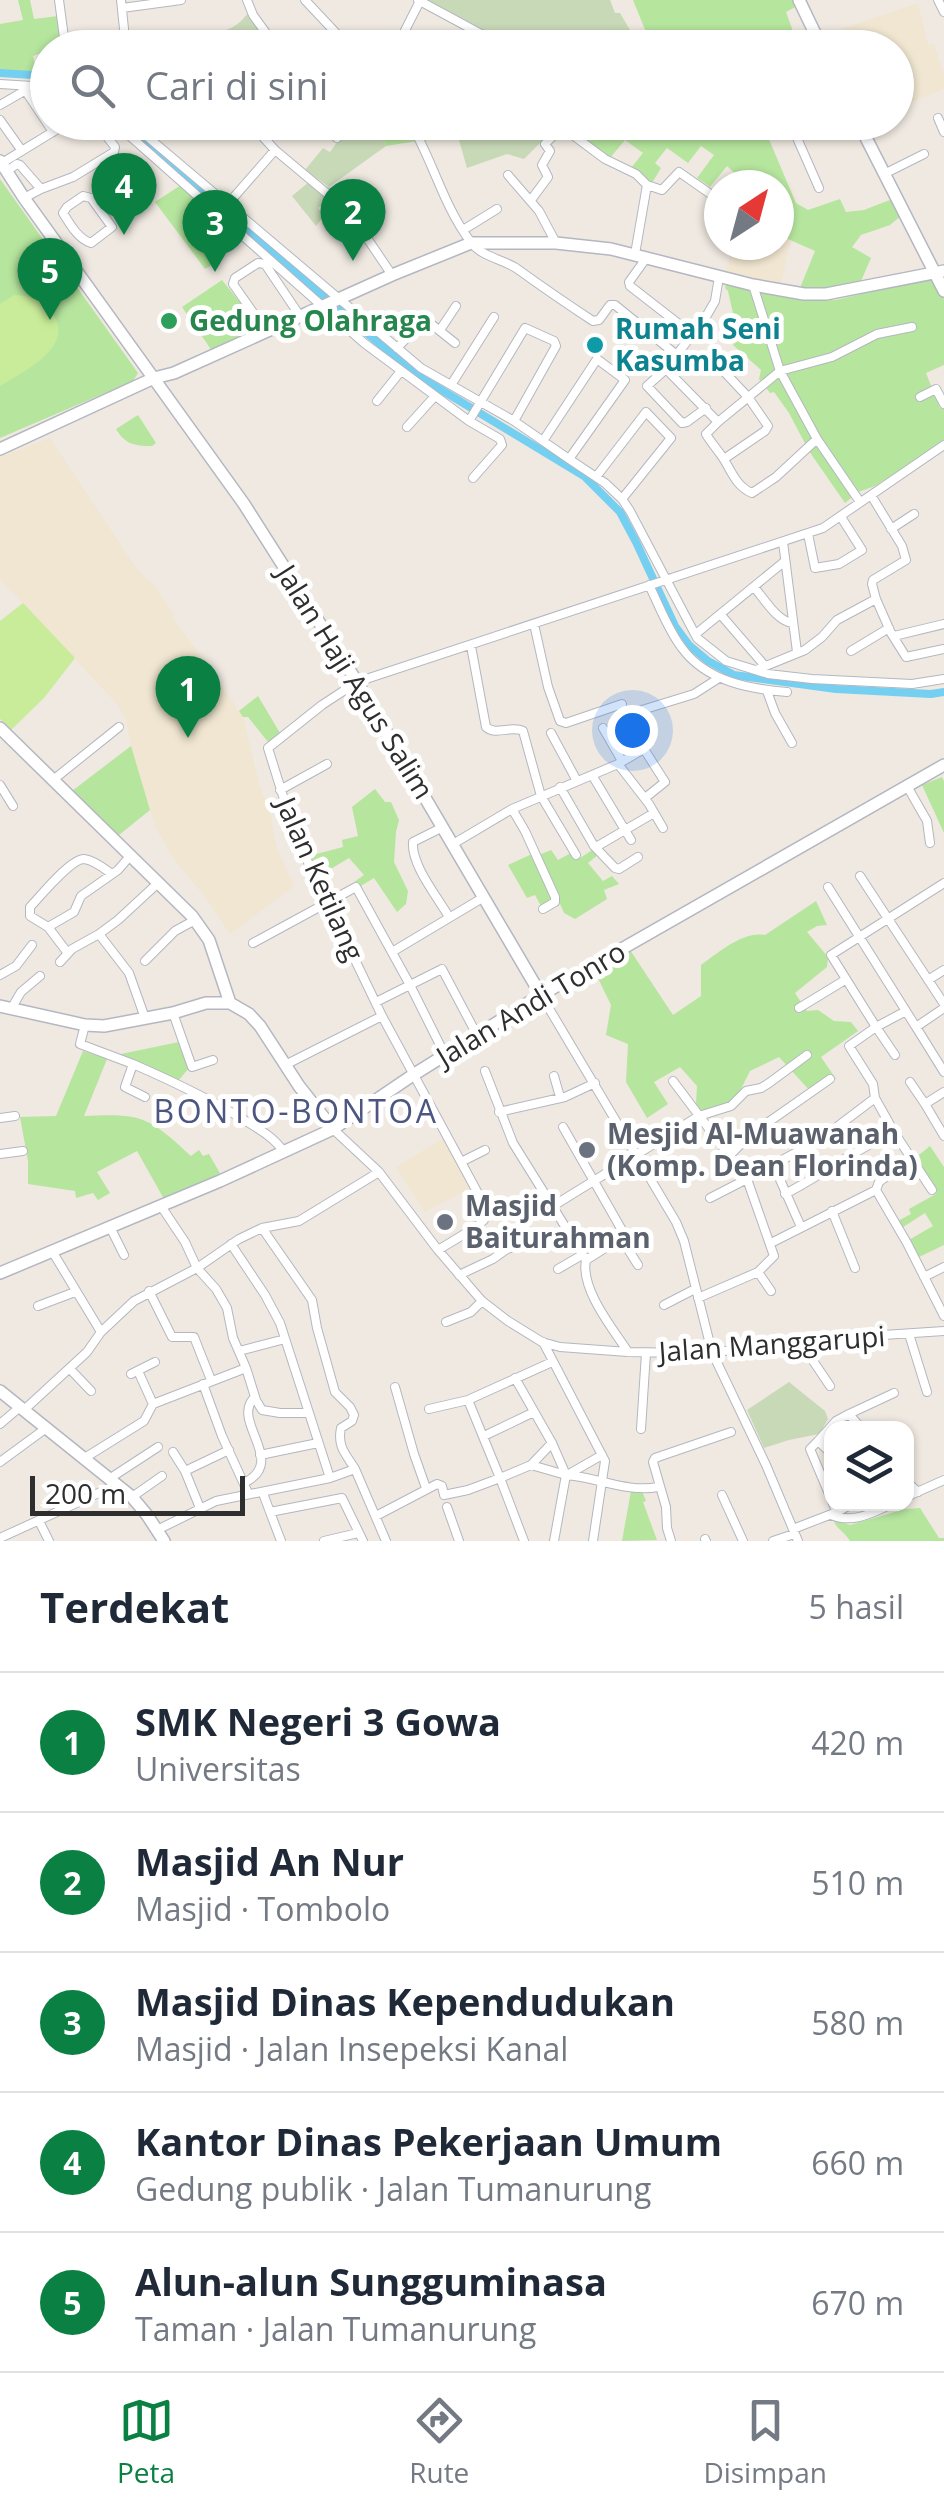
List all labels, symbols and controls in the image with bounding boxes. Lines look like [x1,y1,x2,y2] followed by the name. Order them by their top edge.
[30,30,914,140] search box
[65,58,120,113] icon: search
[145,59,328,111] text: Cari di sini
[92,152,156,235] pin: 4
[704,170,794,260] north arrow
[320,178,386,261] pin: 2
[182,190,248,272] pin: 3
[18,238,82,320] pin: 5
[189,301,432,339] place label: Gedung Olahraga
[615,309,781,379] place label: Rumah Seni Kasumba
[158,310,180,332] marker: Gedung Olahraga
[584,334,606,356] marker: Rumah Seni Kasumba
[267,555,443,806] street label: Jalan Haji Agus Salim
[156,656,220,738] pin: 1
[607,705,658,756] your location
[267,788,374,966] street label: Jalan Ketilang
[426,932,632,1076] street label: Jalan Andi Tonro
[154,1089,438,1132] district label: BONTO-BONTOA
[607,1114,918,1184] place label: Mesjid Al-Muawanah (Komp. Dean Florinda)
[576,1139,598,1161] marker: Mesjid Al-Muawanah (Komp. Dean Florinda)
[465,1186,651,1256] place label: Masjid Baiturahman
[434,1211,456,1233] marker: Masjid Baiturahman
[654,1316,886,1370] street label: Jalan Manggarupi
[824,1421,914,1511] map controls
[824,1421,914,1511] button: layers
[30,1471,245,1516] scale bar
[45,1474,126,1512] text: 200 m
[40,1578,229,1635] text: Terdekat
[809,1585,904,1628] text: 5 hasil
[135,1695,501,1747] text: SMK Negeri 3 Gowa
[63,1721,82,1764] text: 1
[811,1721,904,1764] text: 420 m
[135,1747,301,1790] text: Universitas
[135,1835,404,1887] text: Masjid An Nur
[63,1861,82,1904] text: 2
[811,1861,904,1904] text: 510 m
[135,1887,390,1930] text: Masjid · Tombolo
[135,1975,675,2027] text: Masjid Dinas Kependudukan
[63,2001,82,2044] text: 3
[811,2001,904,2044] text: 580 m
[135,2027,568,2070] text: Masjid · Jalan Insepeksi Kanal
[135,2115,722,2167] text: Kantor Dinas Pekerjaan Umum
[63,2141,82,2184] text: 4
[811,2141,904,2184] text: 660 m
[135,2167,651,2210] text: Gedung publik · Jalan Tumanurung
[135,2255,607,2307] text: Alun-alun Sungguminasa
[63,2281,82,2324] text: 5
[811,2281,904,2324] text: 670 m
[135,2307,536,2350] text: Taman · Jalan Tumanurung
[117,2393,175,2491] tab: Peta
[409,2393,469,2491] tab: Rute
[703,2393,827,2491] tab: Disimpan

